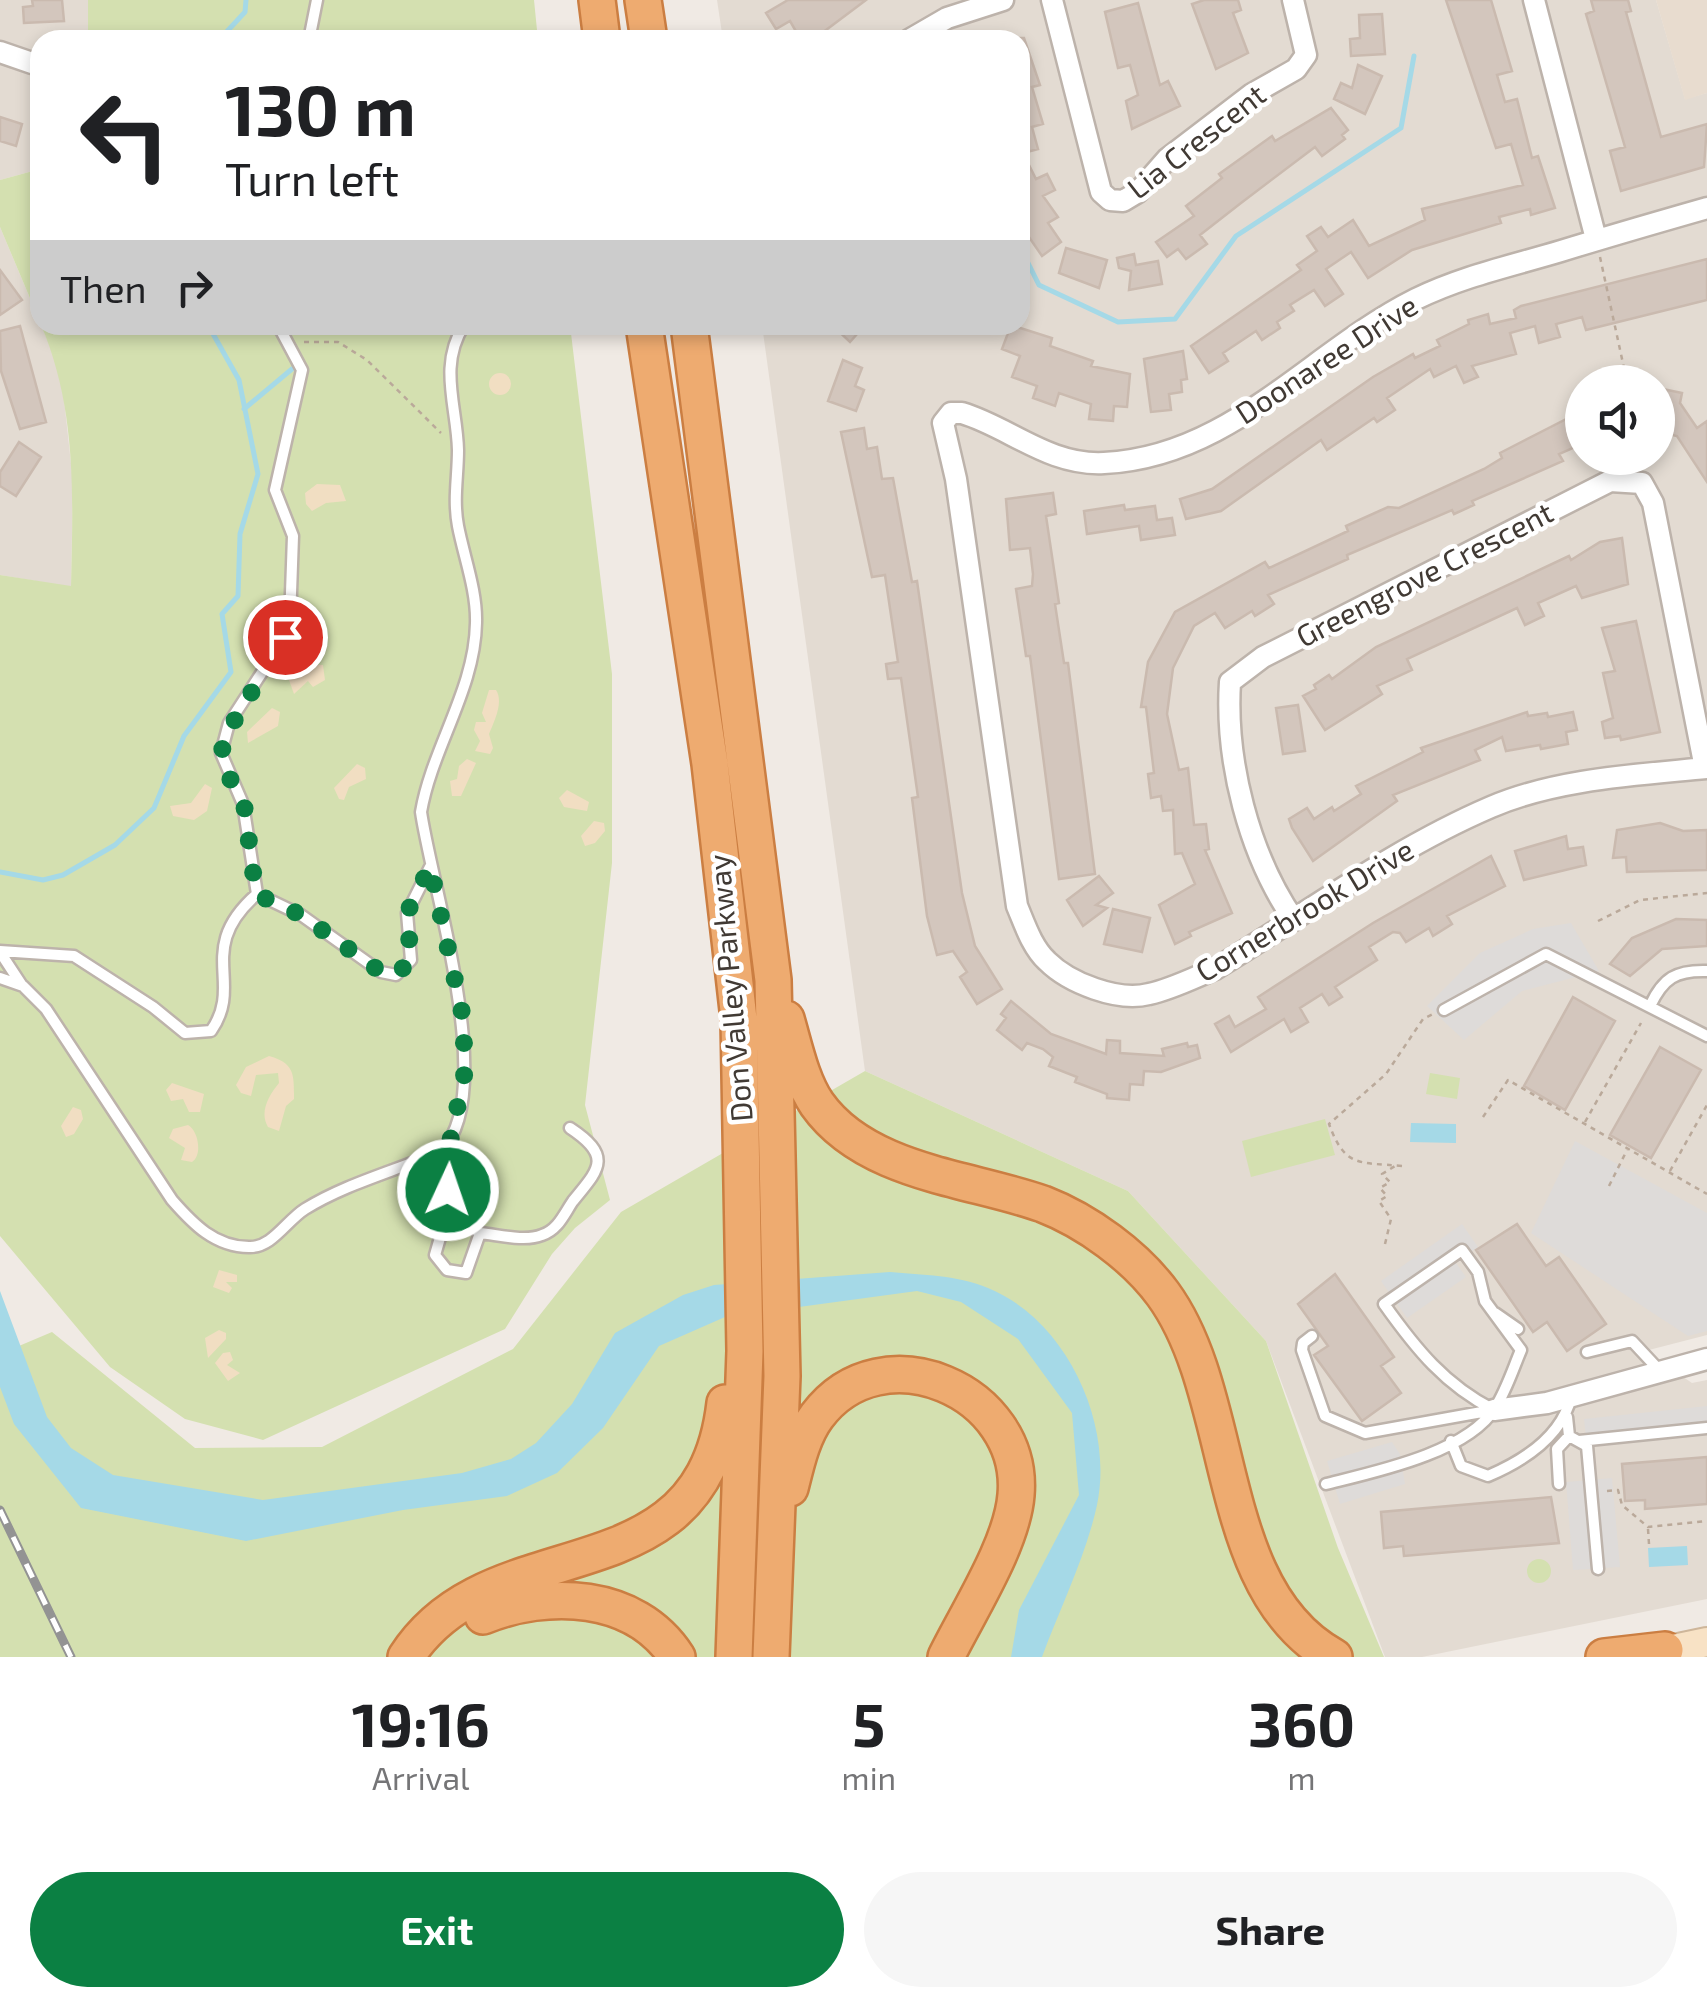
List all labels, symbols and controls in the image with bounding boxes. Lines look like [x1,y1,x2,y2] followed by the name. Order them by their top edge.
[225,66,416,150] text: 130 m
[60,70,190,200] icon: left
[1119,75,1272,206] street label: Lia Crescent
[225,151,399,205] text: Turn left
[167,260,222,315] icon: right
[60,265,147,311] text: Then
[1228,286,1424,431] street label: Doonaree Drive
[1565,365,1675,475] map controls
[1565,365,1675,475] button: sound
[1290,493,1559,654] street label: Greengrove Crescent
[243,595,328,680] pin
[258,610,313,665] icon: arrive
[1189,830,1419,988] street label: Cornerbrook Drive
[699,853,759,1123] street label: Don Valley Parkway
[396,1138,500,1242] position arrow
[352,1687,490,1759] text: 19:16
[852,1687,885,1759] text: 5
[1248,1687,1355,1759] text: 360
[372,1758,469,1796] text: Arrival
[842,1758,896,1796] text: min
[1288,1758,1316,1796] text: m
[30,1872,844,1987] button: Exit
[864,1872,1677,1987] button: Share

